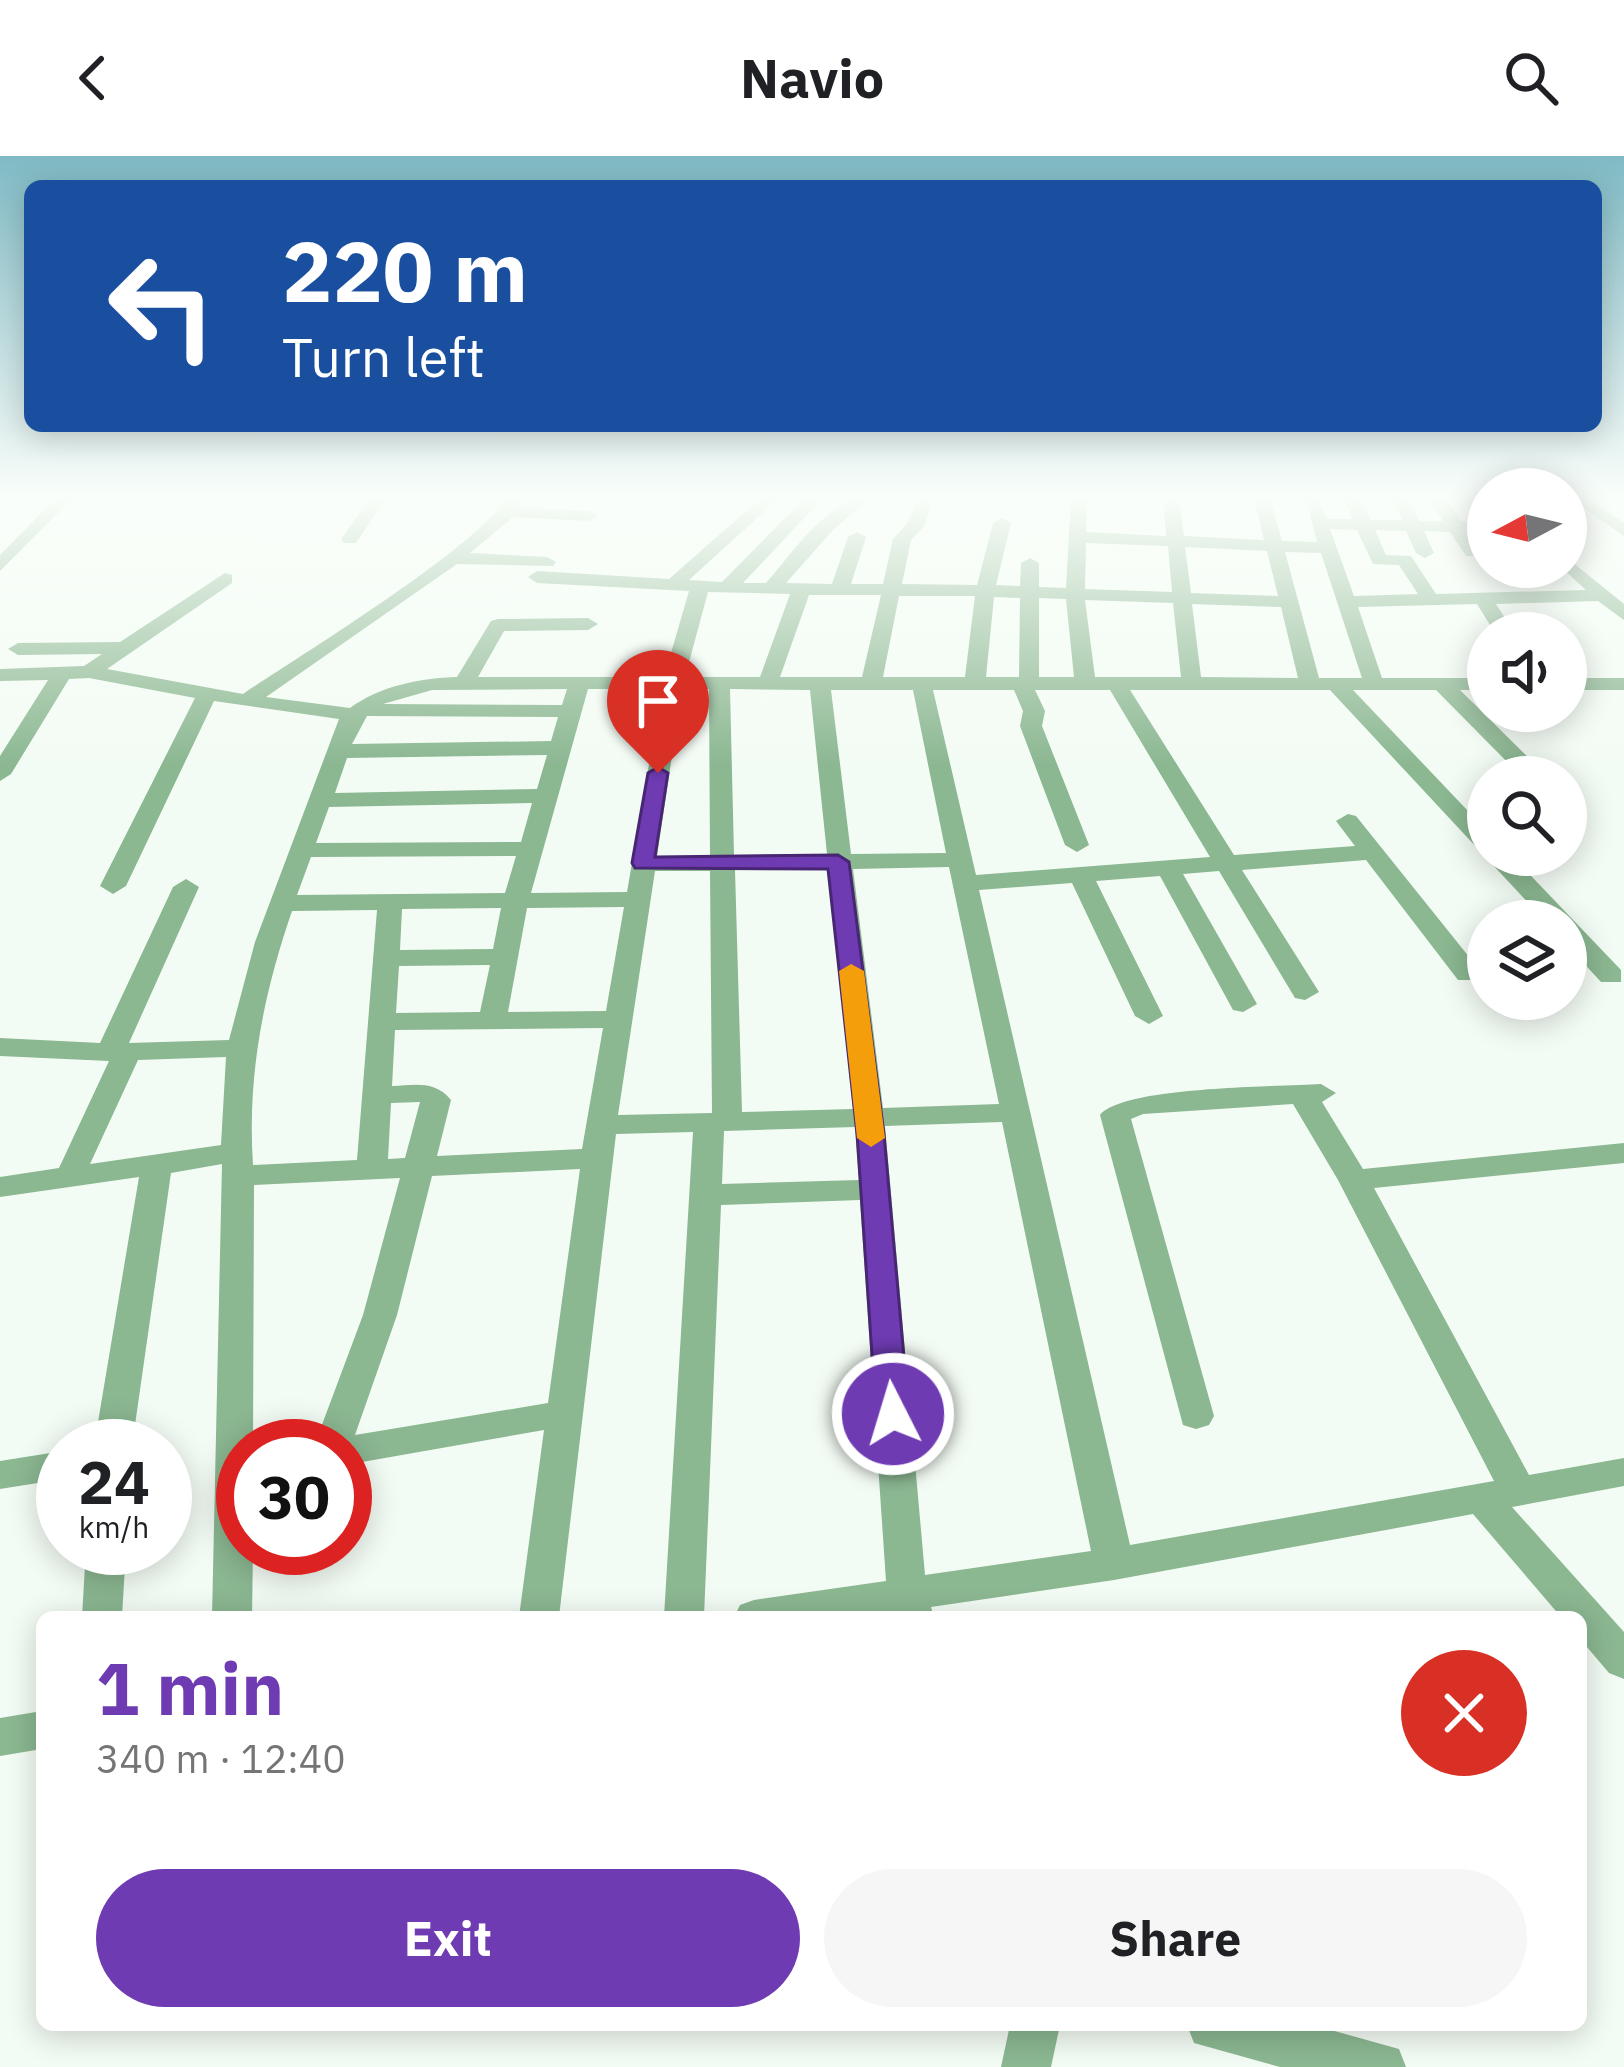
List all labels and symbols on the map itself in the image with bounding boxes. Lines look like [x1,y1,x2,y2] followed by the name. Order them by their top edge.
[1467,468,1587,588] north arrow
[607,650,709,773] pin
[830,1351,956,1477] position arrow
[216,1419,372,1575] speed limit sign: 30

